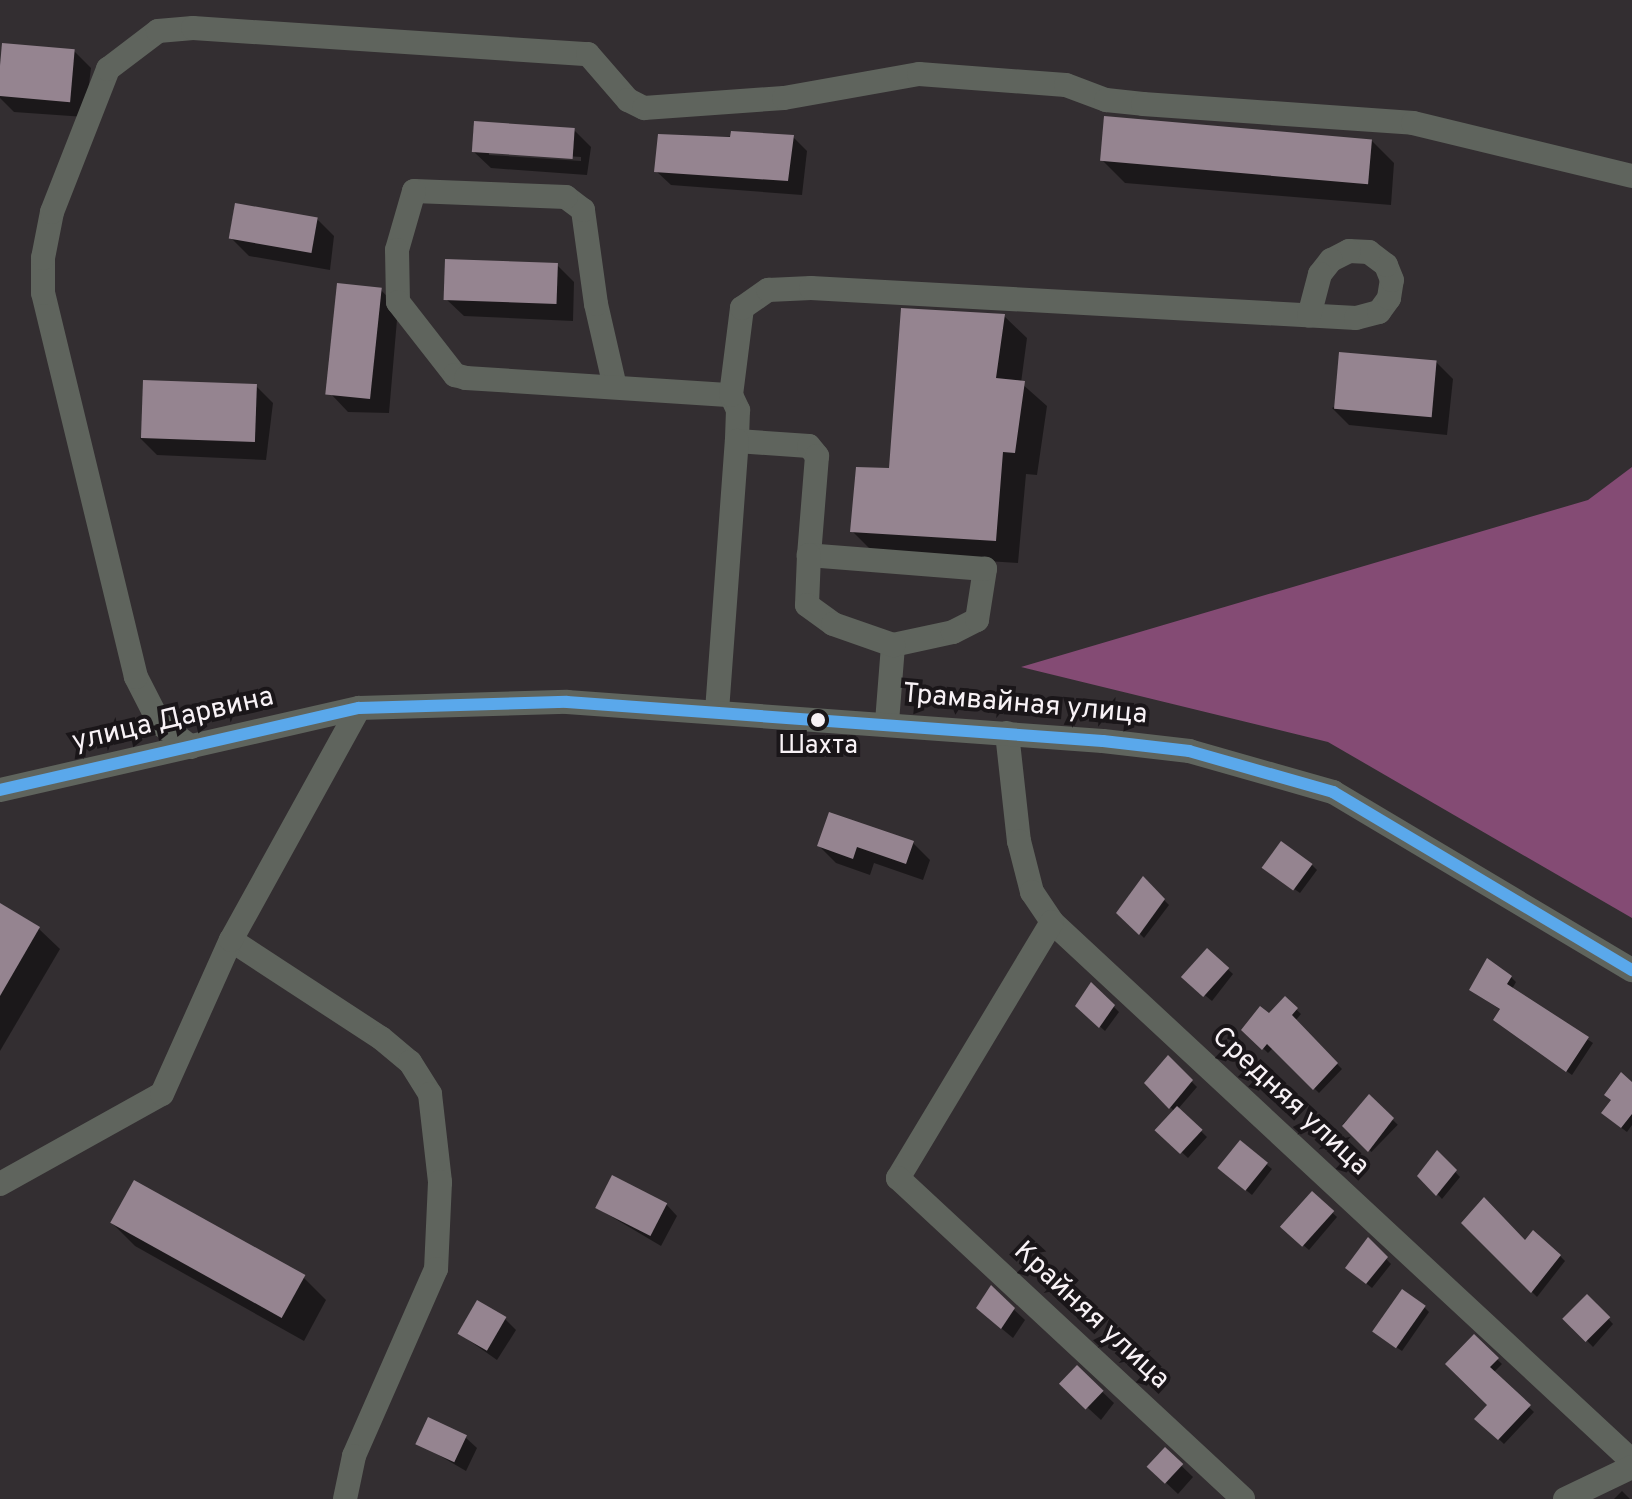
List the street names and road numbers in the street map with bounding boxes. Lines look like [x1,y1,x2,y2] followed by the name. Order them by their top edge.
[901,678,1149,732] street label: Трамвайная улица
[69,680,277,760] street label: улица Дарвина
[1204,1021,1376,1183] street label: Средняя улица
[1006,1235,1176,1397] street label: Крайняя улица

